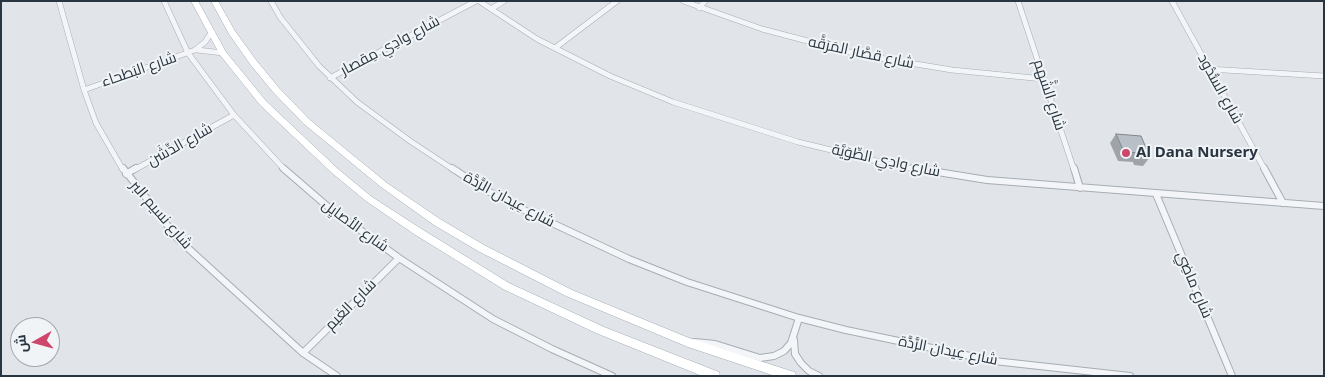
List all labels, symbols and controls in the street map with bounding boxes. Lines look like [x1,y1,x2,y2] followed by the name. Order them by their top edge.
[337,12,443,80] street label: شارع وادِي مِقصار
[806,33,916,73] street label: شارع قصَّار المَرَقَّه
[99,49,179,91] street label: شارع البَطحاء
[1193,51,1247,127] street label: شارع السُّدُود
[1029,57,1069,133] street label: شارع الشَّهم
[144,120,216,170] street label: شارع الدِّشَن
[830,141,942,181] street label: شارع وادِي الطِّوَيَّة
[1136,144,1258,162] place label: Al Dana Nursery
[1120,147,1132,159] marker: Al Dana Nursery
[460,168,558,232] street label: شارع عِيدان الرَّدَّة
[126,177,196,253] street label: شارع نسيم البر
[318,196,392,256] street label: شارع الأصايِل
[1172,249,1216,321] street label: شارع ماضِي
[322,276,380,334] street label: شارع الغَيم
[10,317,60,367] north arrow
[897,333,999,369] street label: شارع عِيدان الرَّدَّة
[10,334,31,354] text: ش

